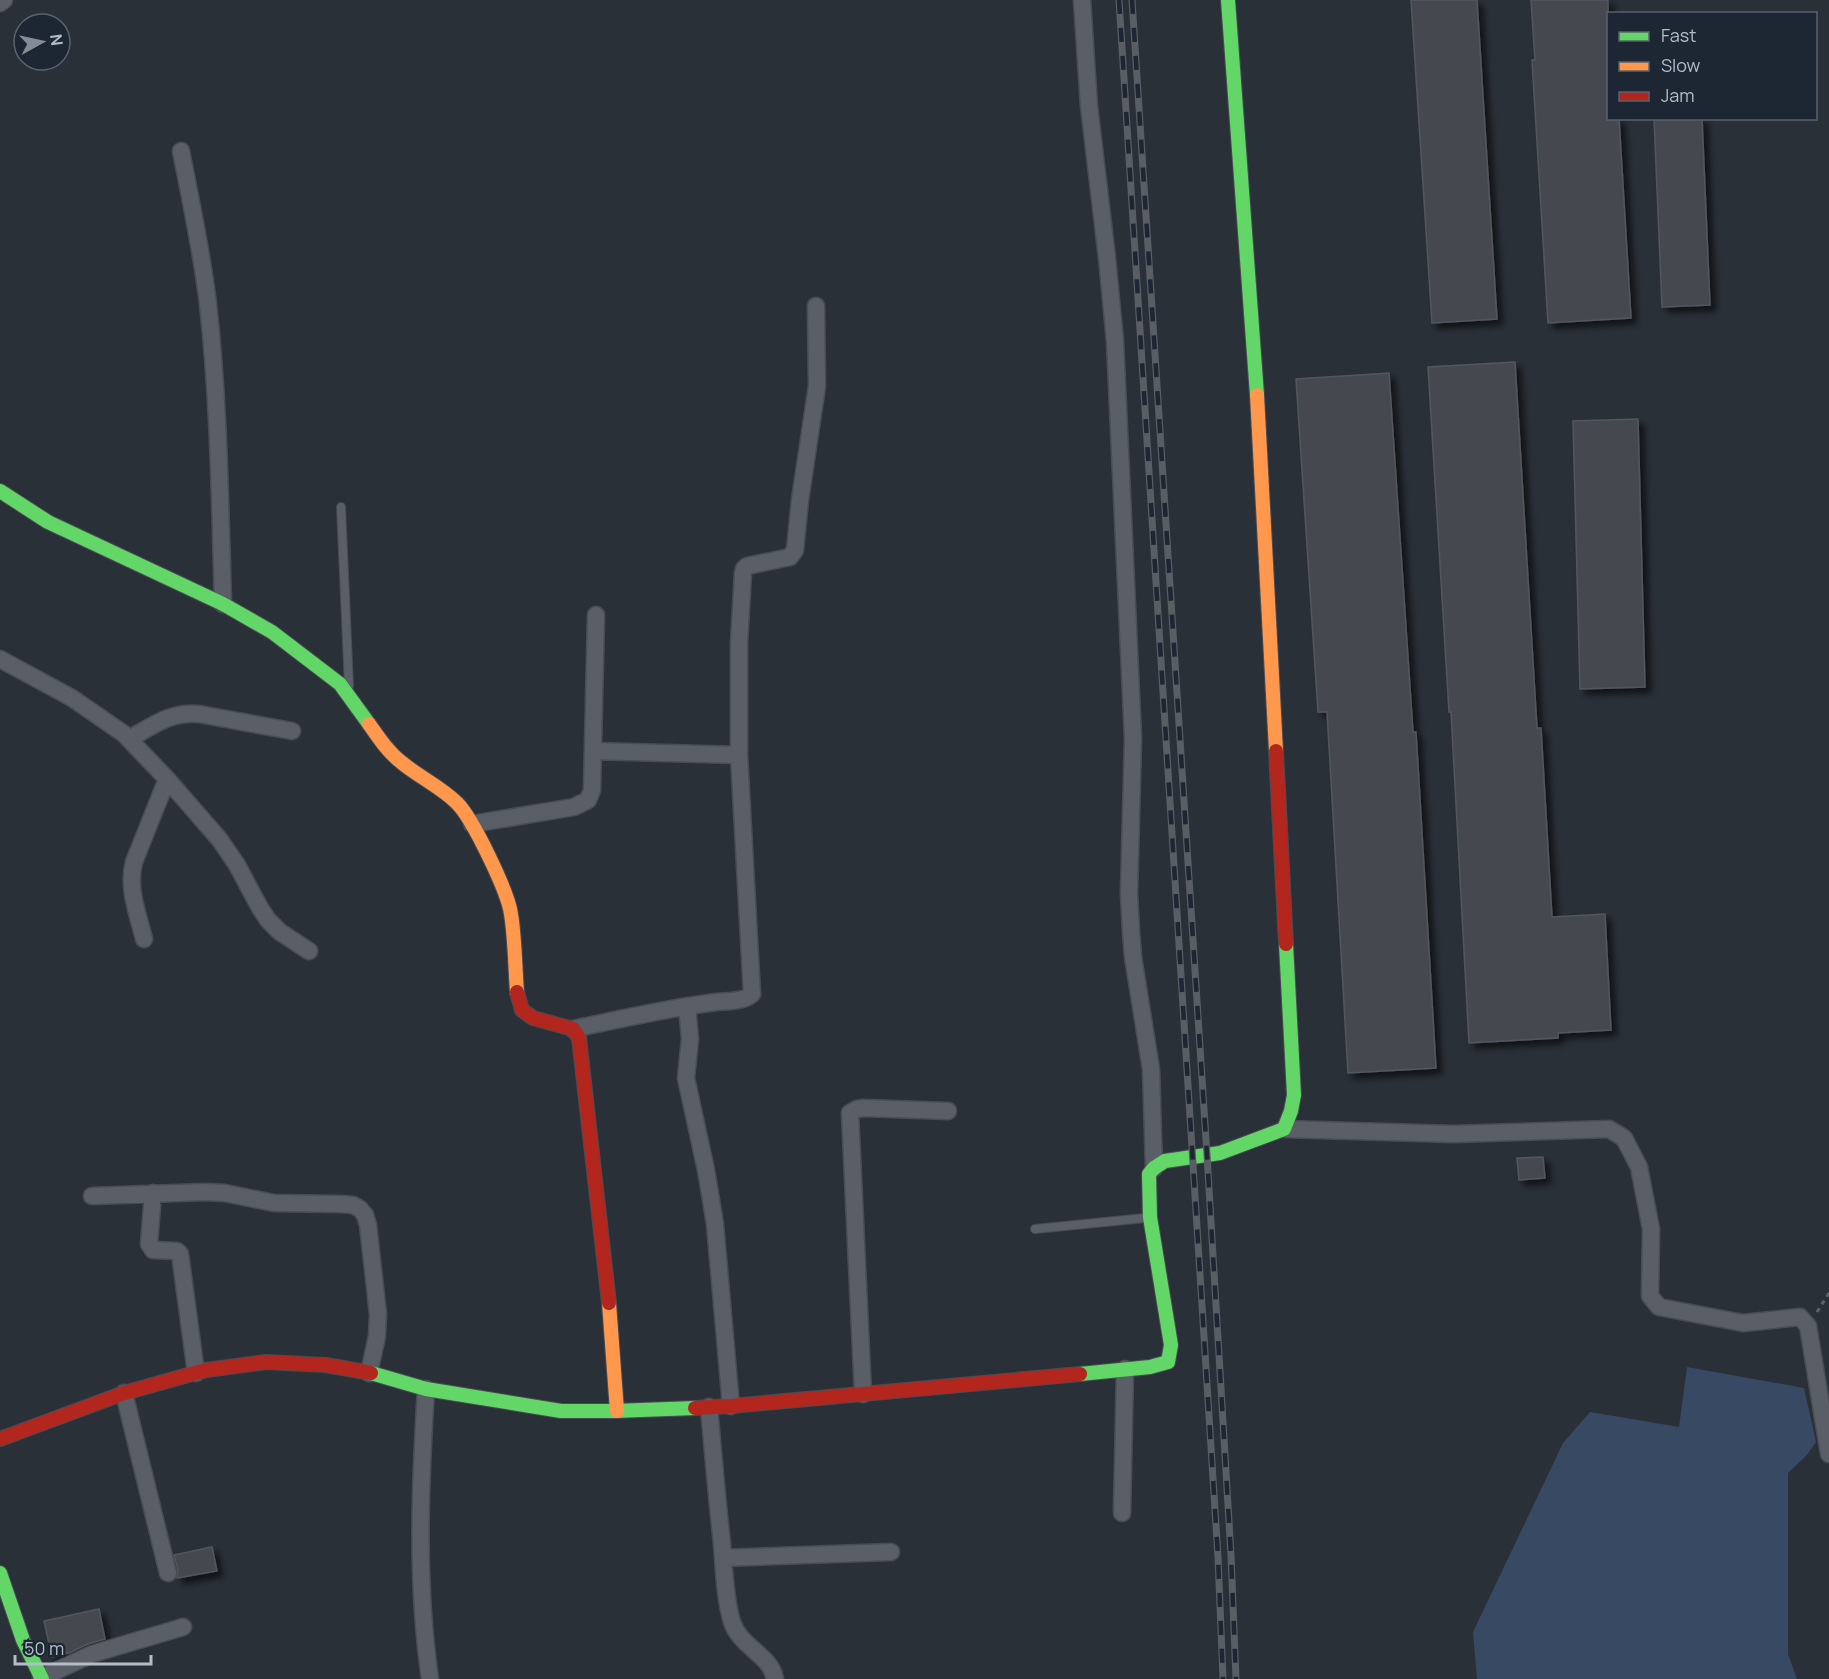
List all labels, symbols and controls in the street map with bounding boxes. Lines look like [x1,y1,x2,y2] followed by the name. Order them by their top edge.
[12,12,72,72] north arrow
[1607,12,1817,120] legend
[1661,23,1696,47] text: Fast
[45,33,69,47] text: N
[1661,53,1701,77] text: Slow
[1661,83,1695,107] text: Jam
[15,1628,152,1666] scale bar
[24,1636,64,1660] text: 50 m

